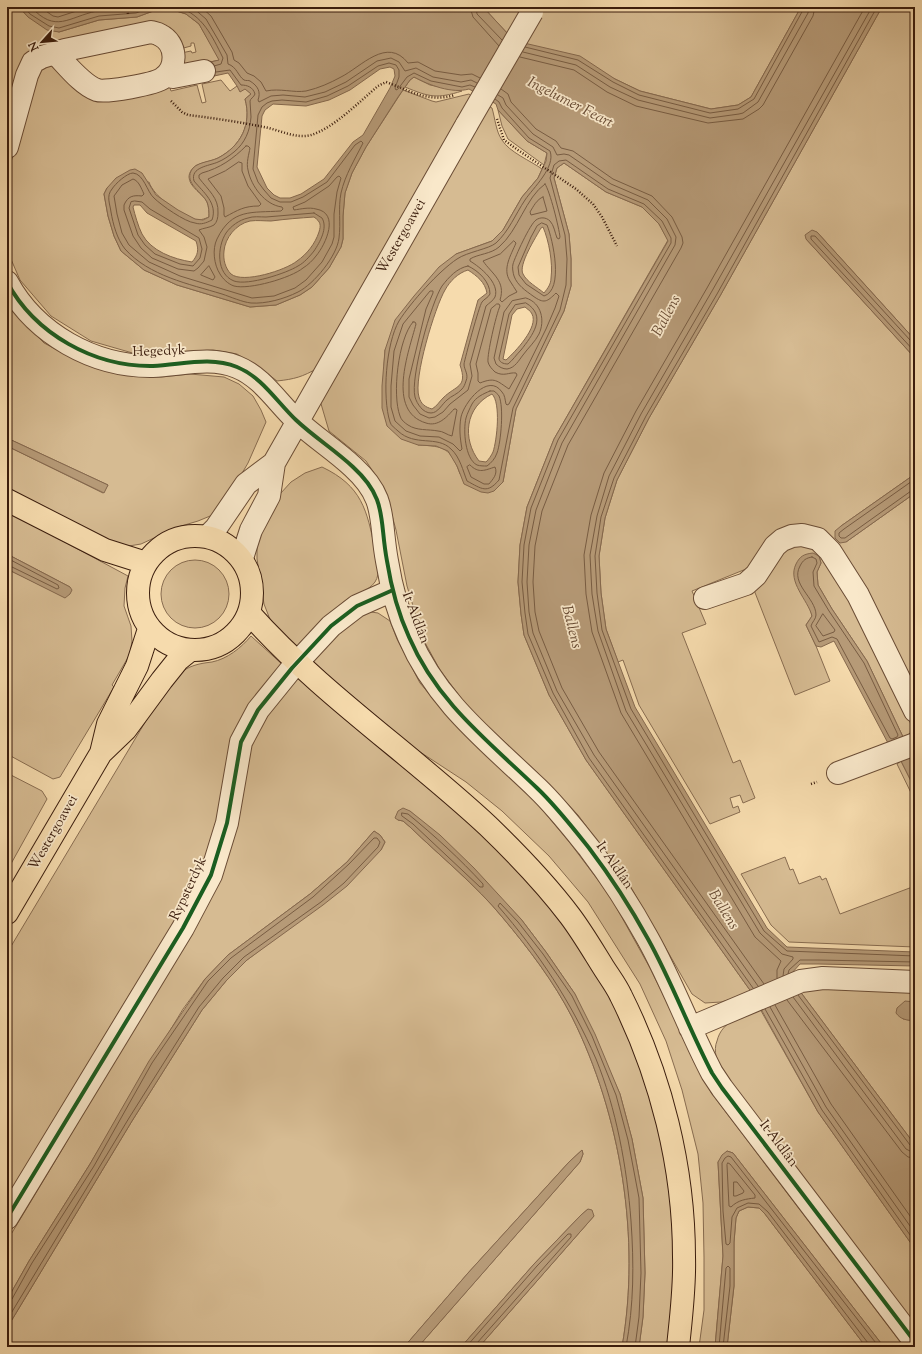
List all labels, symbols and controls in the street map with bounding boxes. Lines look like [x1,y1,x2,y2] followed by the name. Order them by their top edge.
[22,22,62,62] north arrow
[25,38,44,55] text: N
[523,72,617,134] water label: Ingelumer Feart
[372,196,432,278] street label: Westergoawei
[647,292,687,340] water label: Ballens
[132,341,186,363] street label: Hegedyk
[396,589,434,647] street label: It Aldlân
[556,603,586,651] water label: Ballens
[24,792,84,874] street label: Westergoawei
[590,838,638,894] street label: It Aldlân
[165,853,213,924] street label: Rypsterdyk
[703,886,743,934] water label: Ballens
[754,1116,802,1172] street label: It Aldlân

